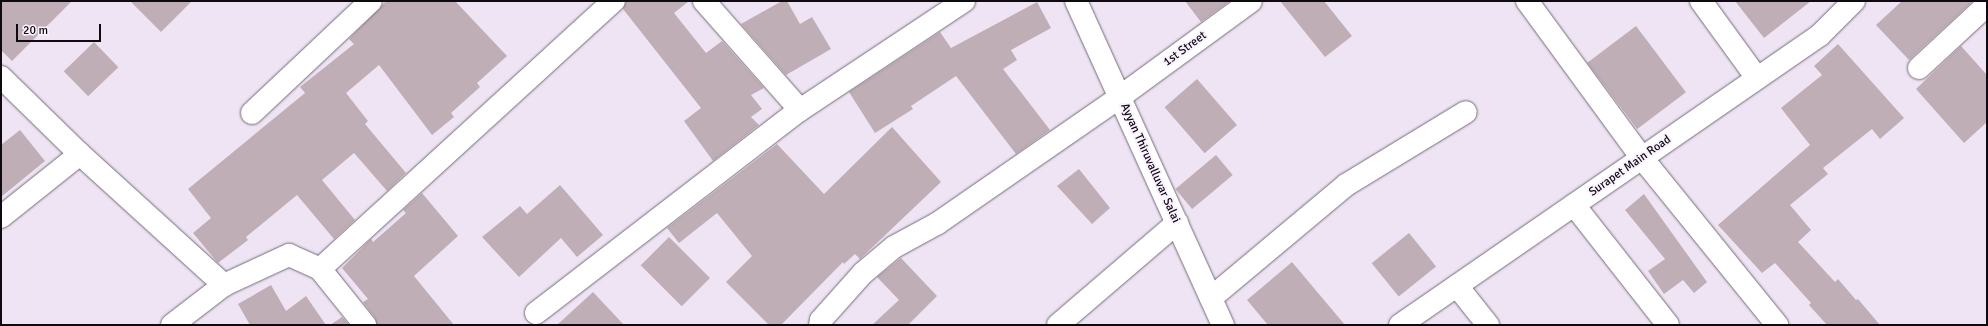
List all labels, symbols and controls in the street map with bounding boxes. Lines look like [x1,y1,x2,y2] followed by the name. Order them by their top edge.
[18,16,103,42] scale bar
[23,23,48,38] text: 20 m
[1161,29,1209,69] street label: 1st Street
[1117,101,1183,225] street label: Ayyan Thiruvalluvar Salai
[1586,132,1674,200] street label: Surapet Main Road

